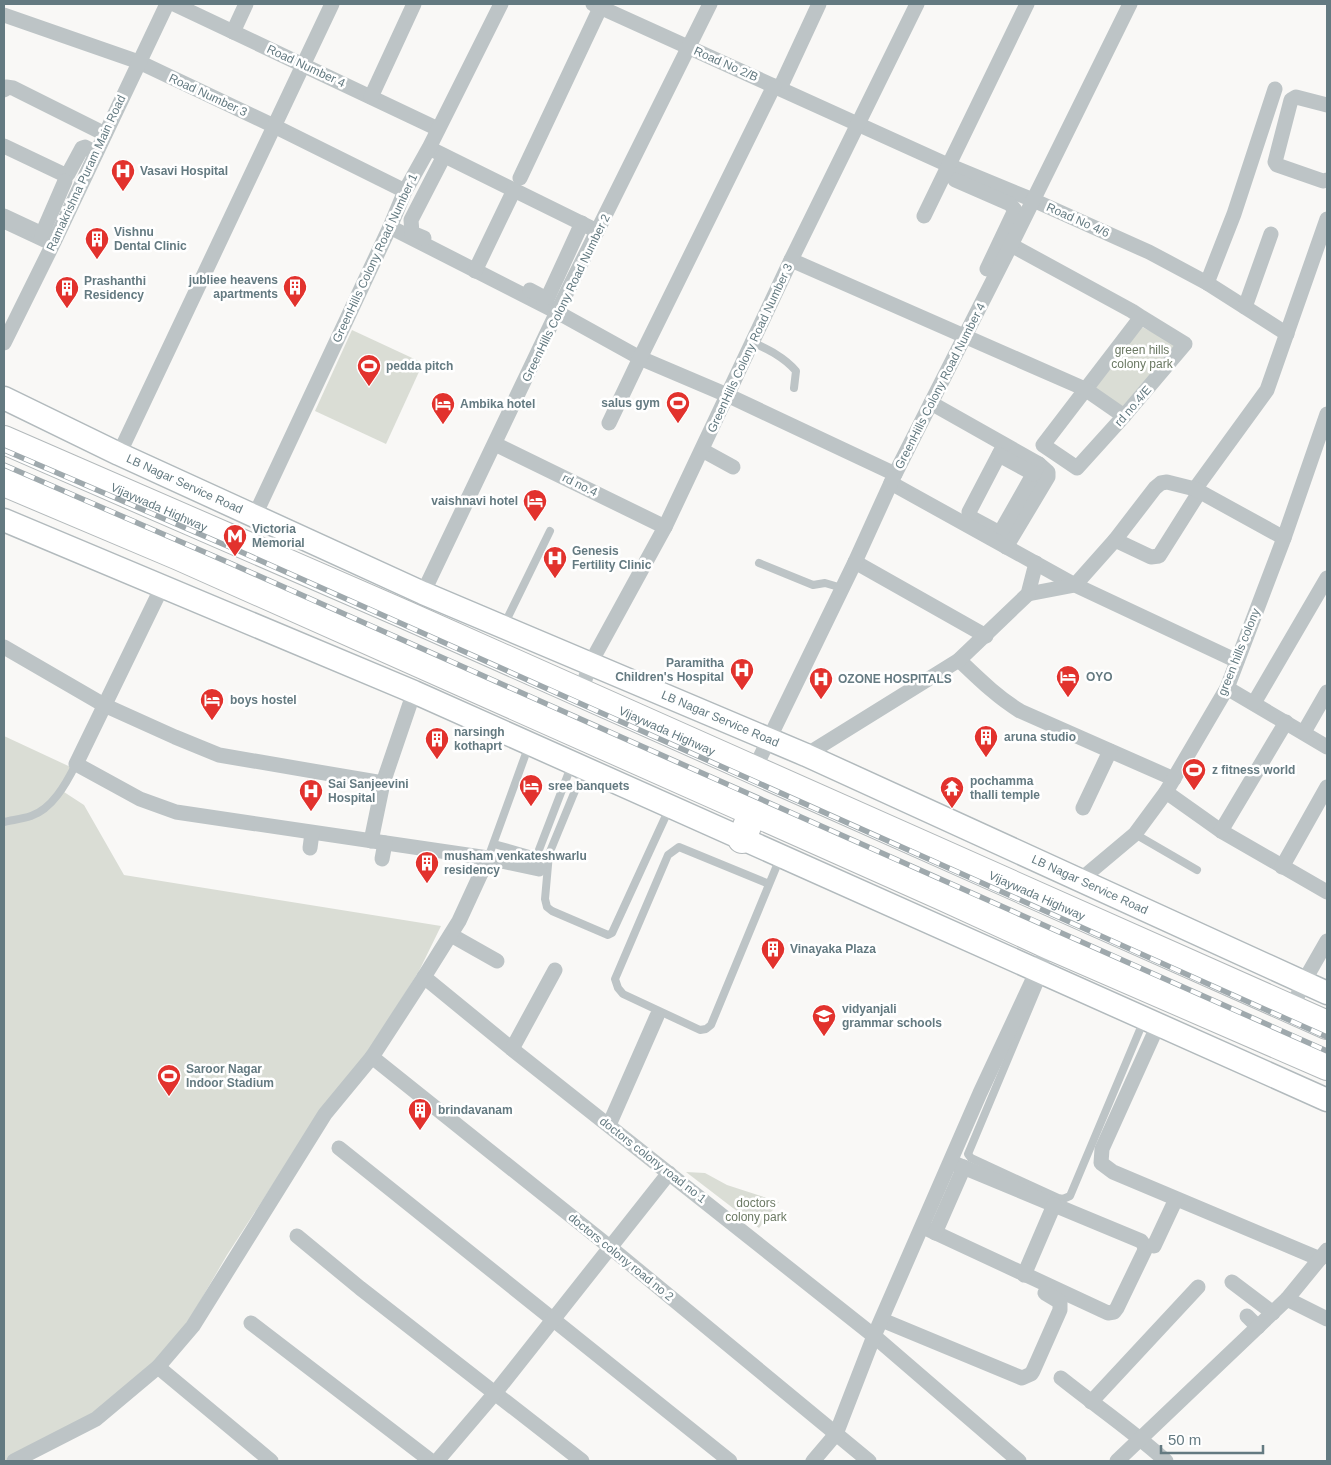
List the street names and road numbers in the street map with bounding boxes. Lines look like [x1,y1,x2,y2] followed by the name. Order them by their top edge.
[265,42,348,90] street label: Road Number 4
[692,44,760,84] street label: Road No 2/B
[167,71,250,119] street label: Road Number 3
[44,93,128,253] street label: Ramakrishna Puram Main Road
[330,171,421,345] street label: GreenHills Colony Road Number 1
[1044,200,1112,240] street label: Road No 4/6
[519,212,613,384] street label: GreenHills Colony Road Number 2
[705,261,796,435] street label: GreenHills Colony Road Number 3
[892,300,988,471] street label: GreenHills Colony Road Number 4
[1112,383,1154,429] street label: rd no.4/E
[124,451,245,517] street label: LB Nagar Service Road
[560,471,600,500] street label: rd no.4
[108,480,209,535] street label: Vijaywada Highway
[1215,606,1263,698] street label: green hills colony
[659,688,781,750] street label: LB Nagar Service Road
[617,704,717,759] street label: Vijaywada Highway
[1029,852,1150,917] street label: LB Nagar Service Road
[987,868,1087,923] street label: Vijaywada Highway
[597,1114,709,1206] street label: doctors colony road no 1
[566,1210,677,1304] street label: doctors colony road no 2

